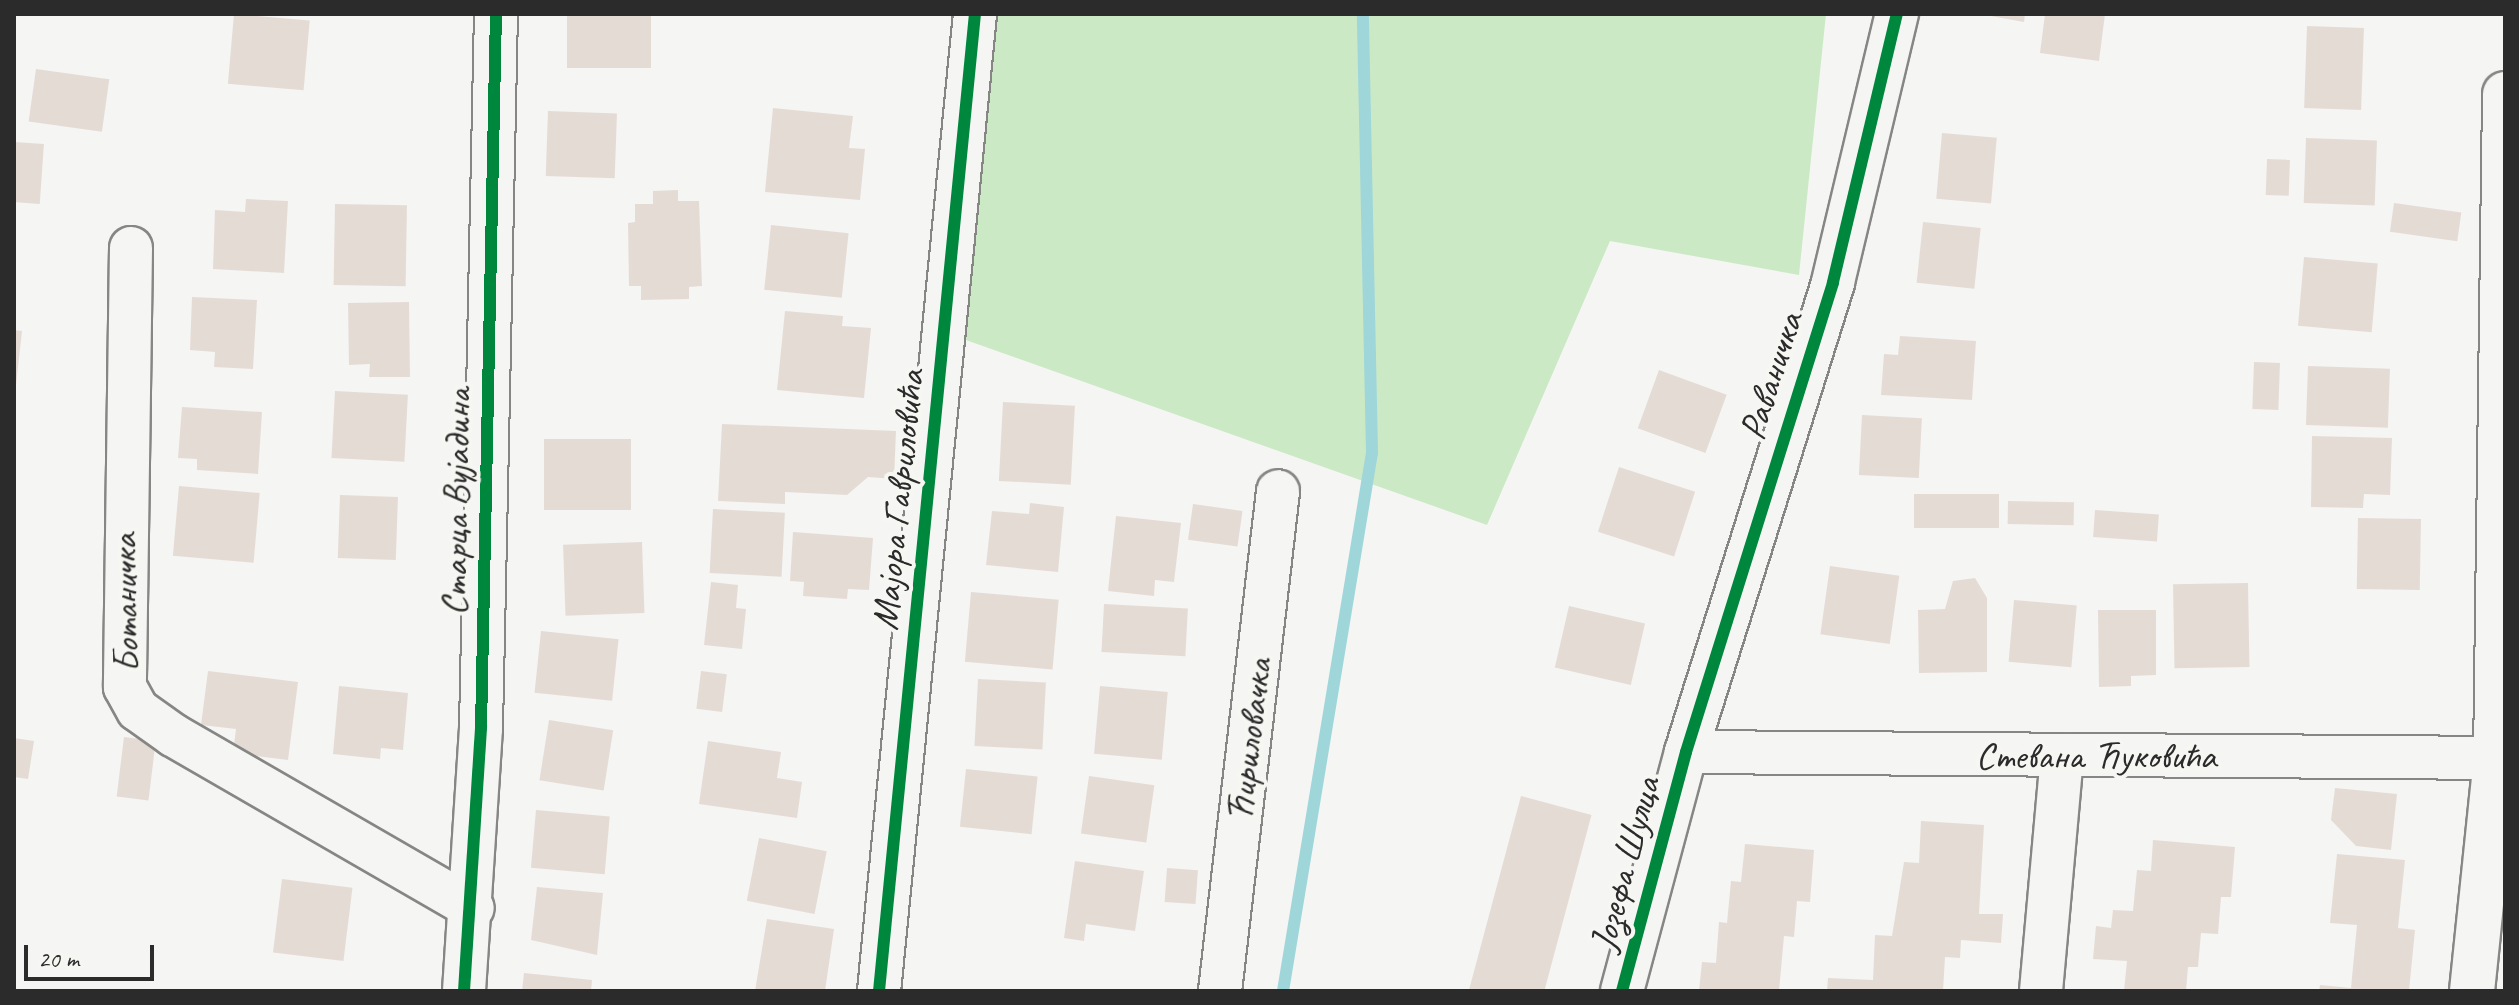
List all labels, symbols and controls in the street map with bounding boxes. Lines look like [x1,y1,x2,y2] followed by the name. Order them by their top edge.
[1729,307,1813,445] street label: Раваничка
[862,370,934,630] street label: Мајора Гавриловића
[431,388,481,616] street label: Старца Вујадина
[101,533,149,673] street label: Ботаничка
[1216,656,1282,826] street label: Ћириловачка
[1976,733,2216,779] street label: Стевана Ћуковића
[1580,772,1670,956] street label: Јозефа Шулца
[28,929,158,979] scale bar
[38,944,79,974] text: 20 m

